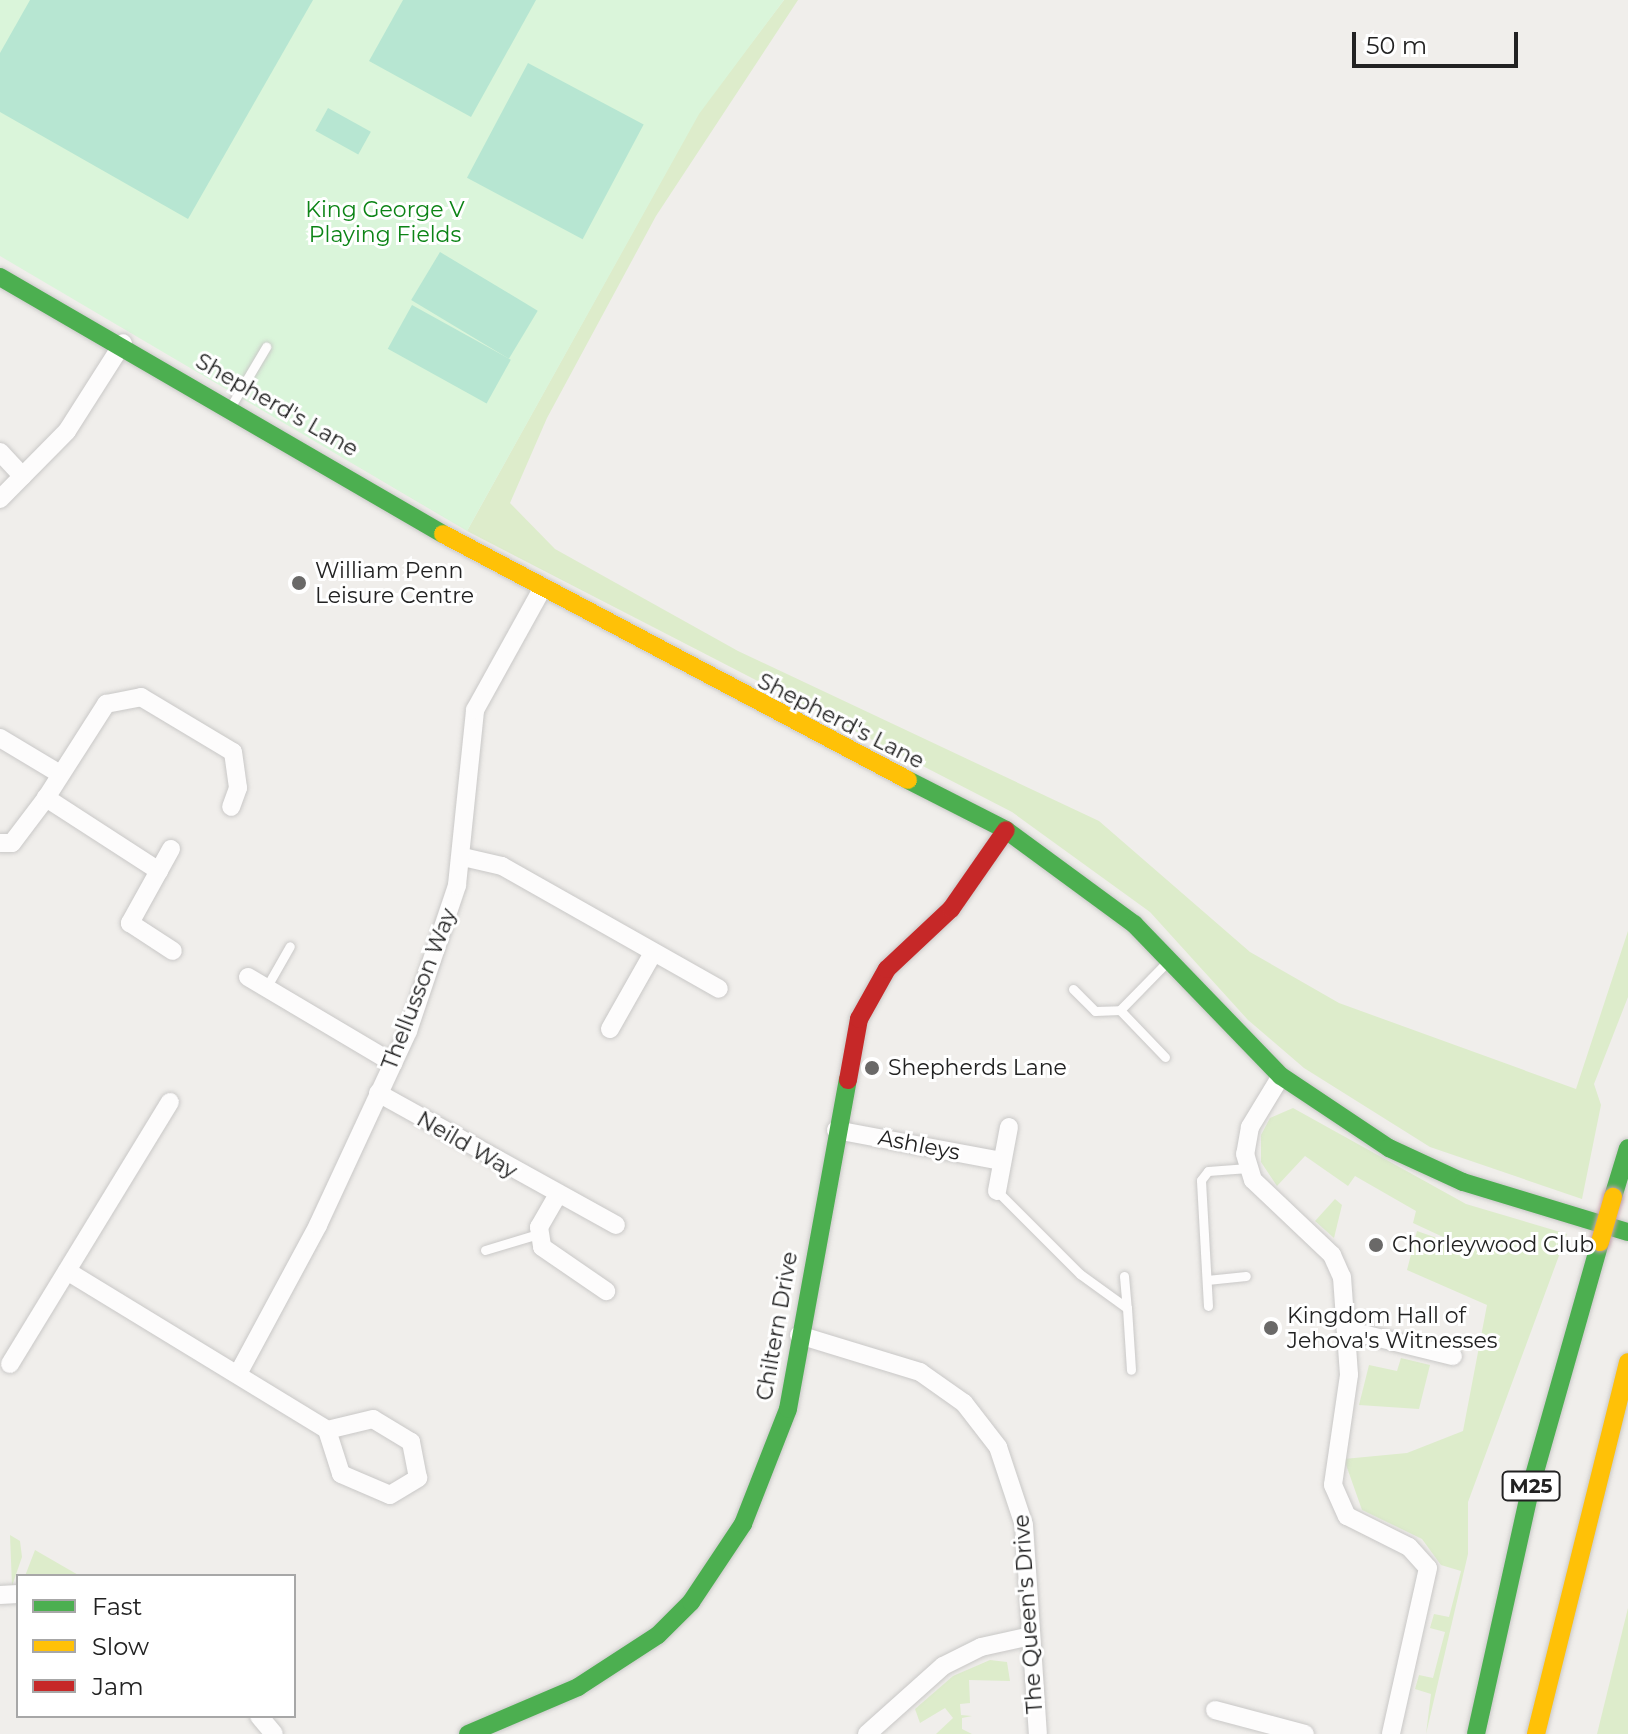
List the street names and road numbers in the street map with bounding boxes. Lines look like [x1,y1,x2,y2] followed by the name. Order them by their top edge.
[191,348,363,462] street label: Shepherd's Lane
[753,668,929,774] street label: Shepherd's Lane
[376,904,462,1074] street label: Thellusson Way
[412,1106,522,1184] street label: Neild Way
[876,1124,962,1166] street label: Ashleys
[751,1249,803,1403] street label: Chiltern Drive
[1501,1470,1561,1502] road number: M25
[1008,1513,1048,1715] street label: The Queen's Drive

